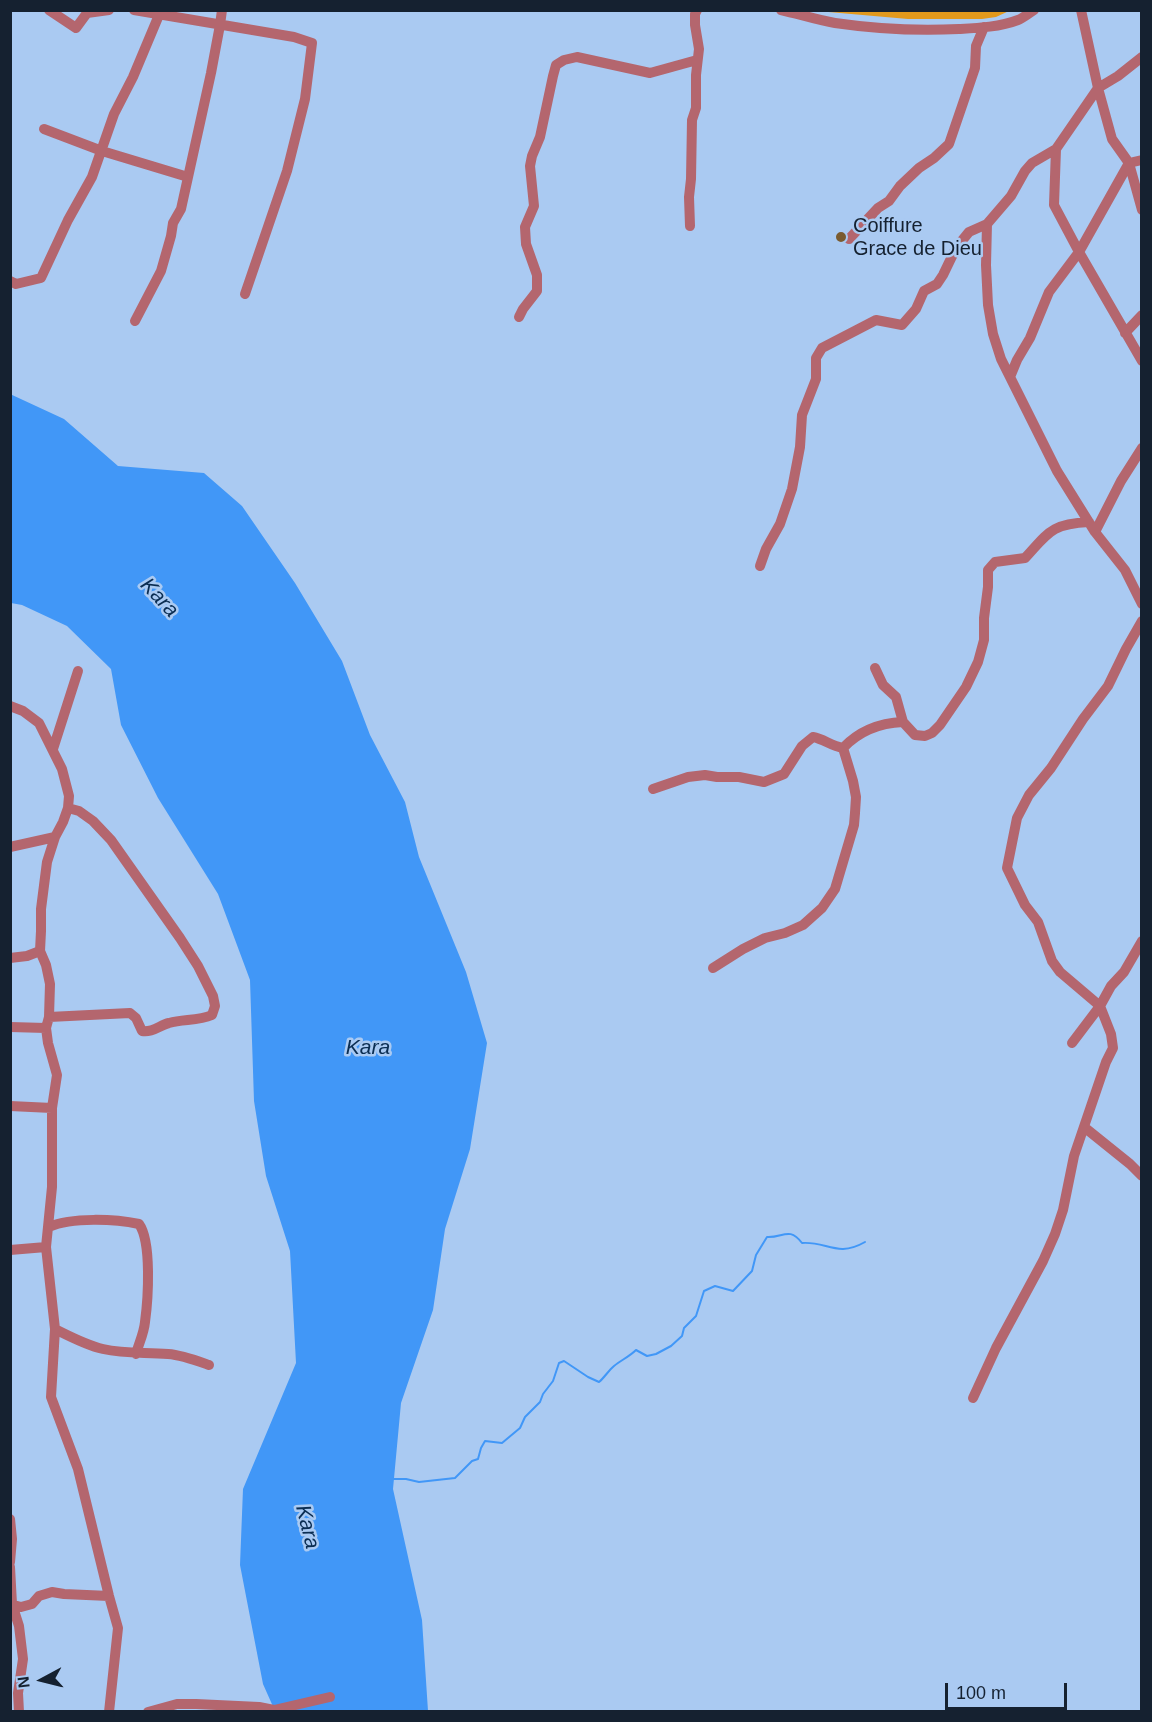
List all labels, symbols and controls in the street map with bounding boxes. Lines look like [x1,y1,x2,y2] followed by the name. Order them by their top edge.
[853,214,982,261] place label: Coiffure Grace de Dieu
[834,230,848,244] marker: Coiffure Grace de Dieu
[135,573,183,623] water label: Kara
[346,1035,390,1061] water label: Kara
[289,1502,325,1552] water label: Kara
[12,1650,72,1710] north arrow
[948,1671,1070,1709] scale bar
[14,1675,33,1689] text: N
[956,1683,1006,1703] text: 100 m

